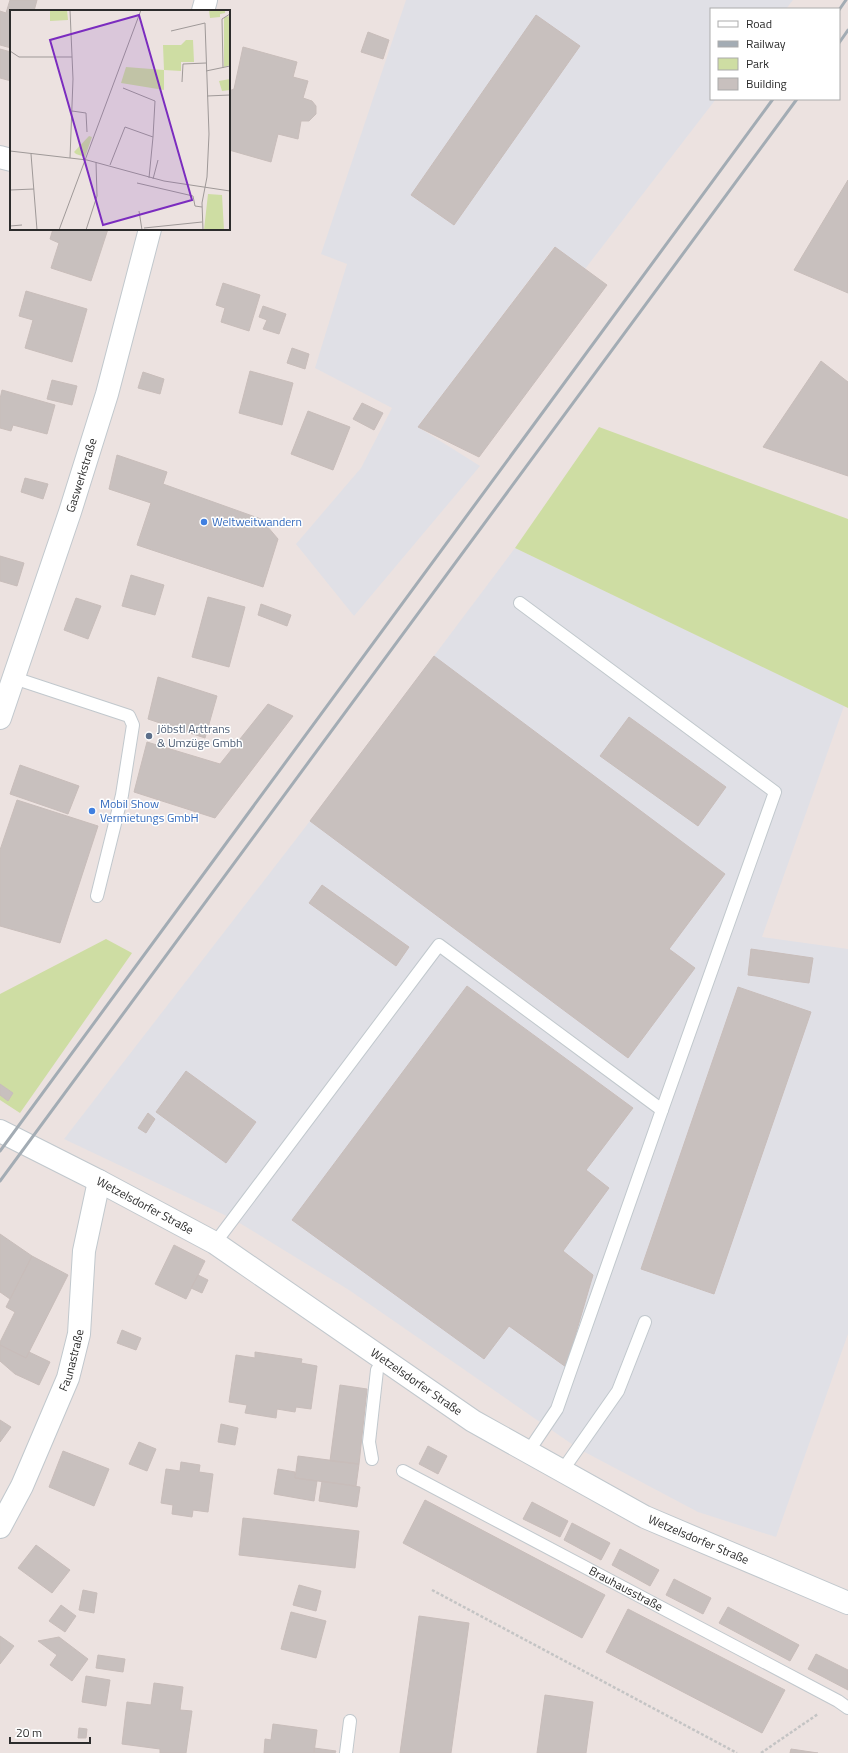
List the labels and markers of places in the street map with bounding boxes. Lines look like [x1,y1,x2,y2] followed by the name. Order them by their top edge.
[212,512,302,531] place label: Weltweitwandern
[199,517,209,527] marker: Weltweitwandern
[157,719,243,752] place label: Jöbstl Arttrans & Umzüge Gmbh
[144,731,154,741] marker: Jöbstl Arttrans & Umzüge Gmbh
[100,794,199,827] place label: Mobil Show Vermietungs GmbH
[87,806,97,816] marker: Mobil Show Vermietungs GmbH

